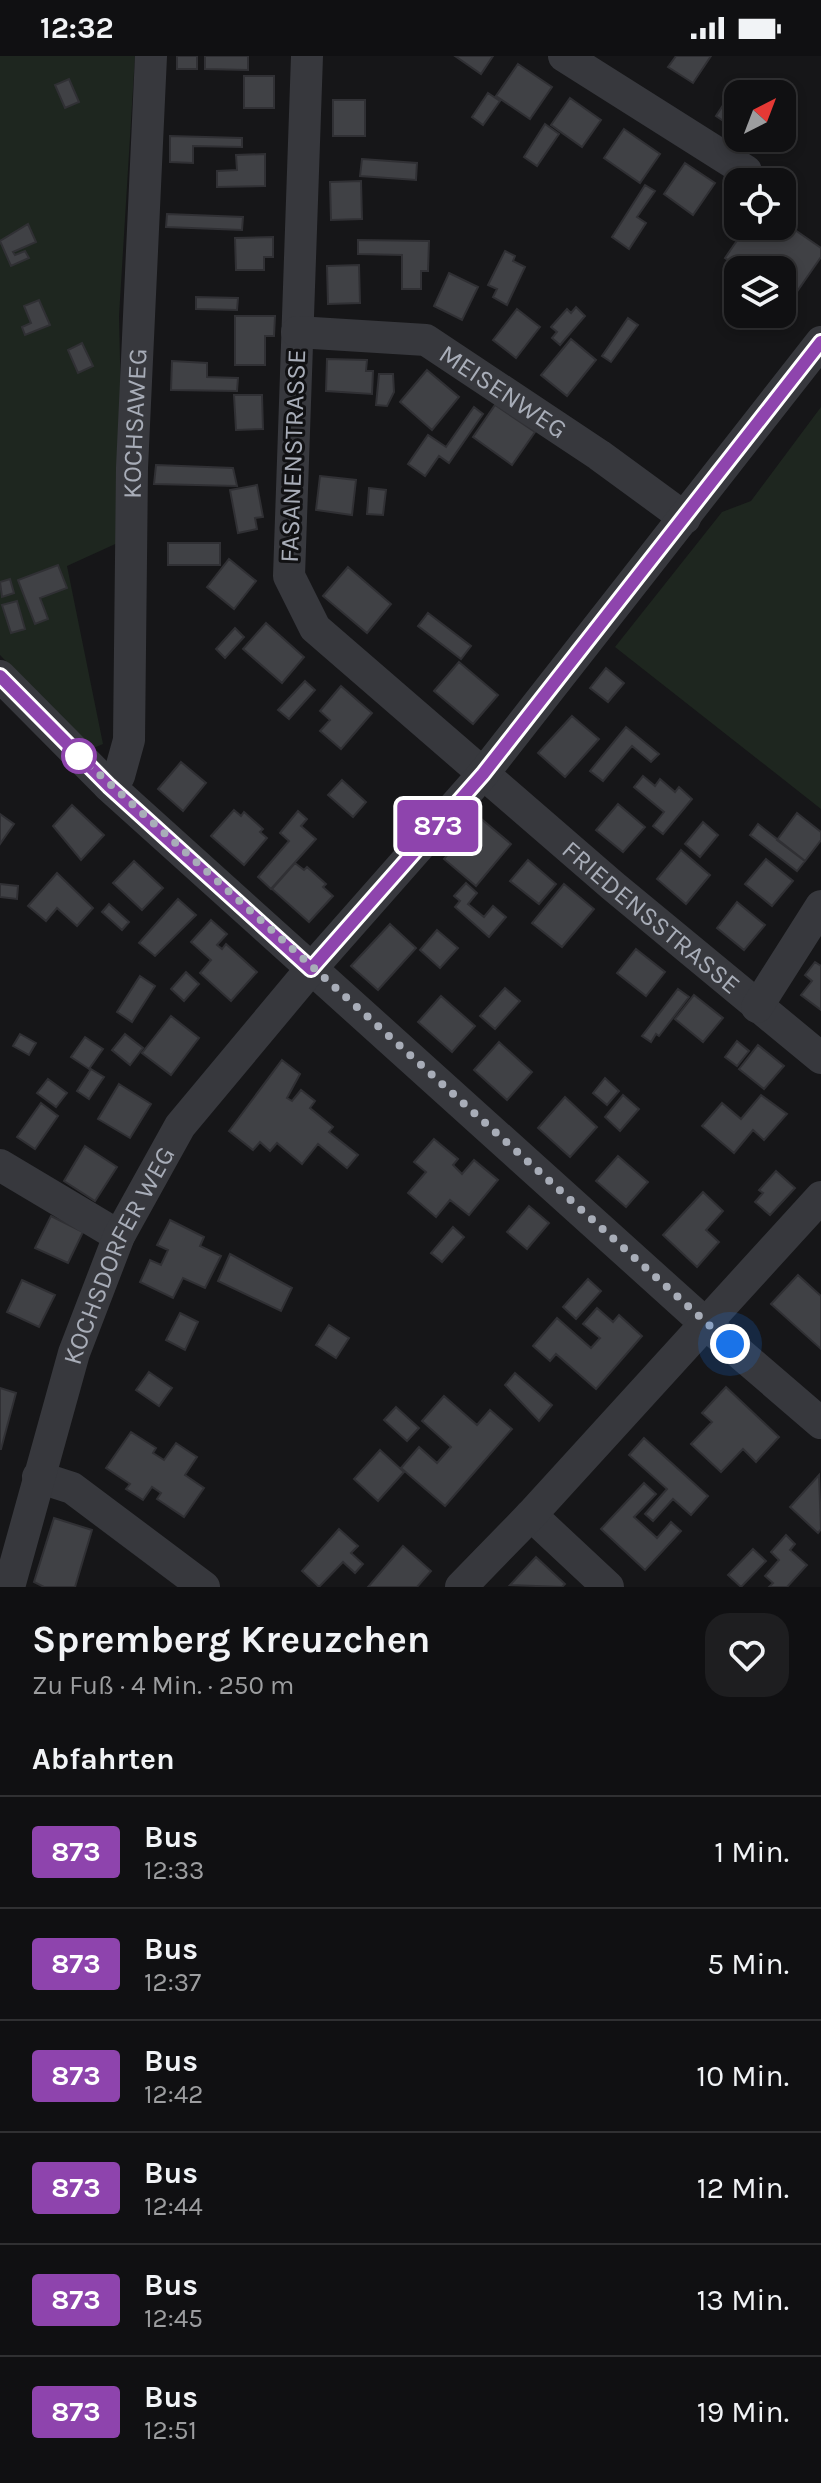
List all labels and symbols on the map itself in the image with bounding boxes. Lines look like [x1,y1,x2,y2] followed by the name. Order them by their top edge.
[724,80,796,152] north arrow
[434,338,573,445] street label: MEISENWEG
[116,348,153,499] street label: KOCHSAWEG
[274,349,312,563] street label: FASANENSTRASSE
[62,739,96,773] unlabelled marker
[392,800,484,852] line badge: 873
[556,834,747,1000] street label: FRIEDENSSTRASSE
[56,1141,181,1368] street label: KOCHSDORFER WEG
[710,1324,750,1364] your location

